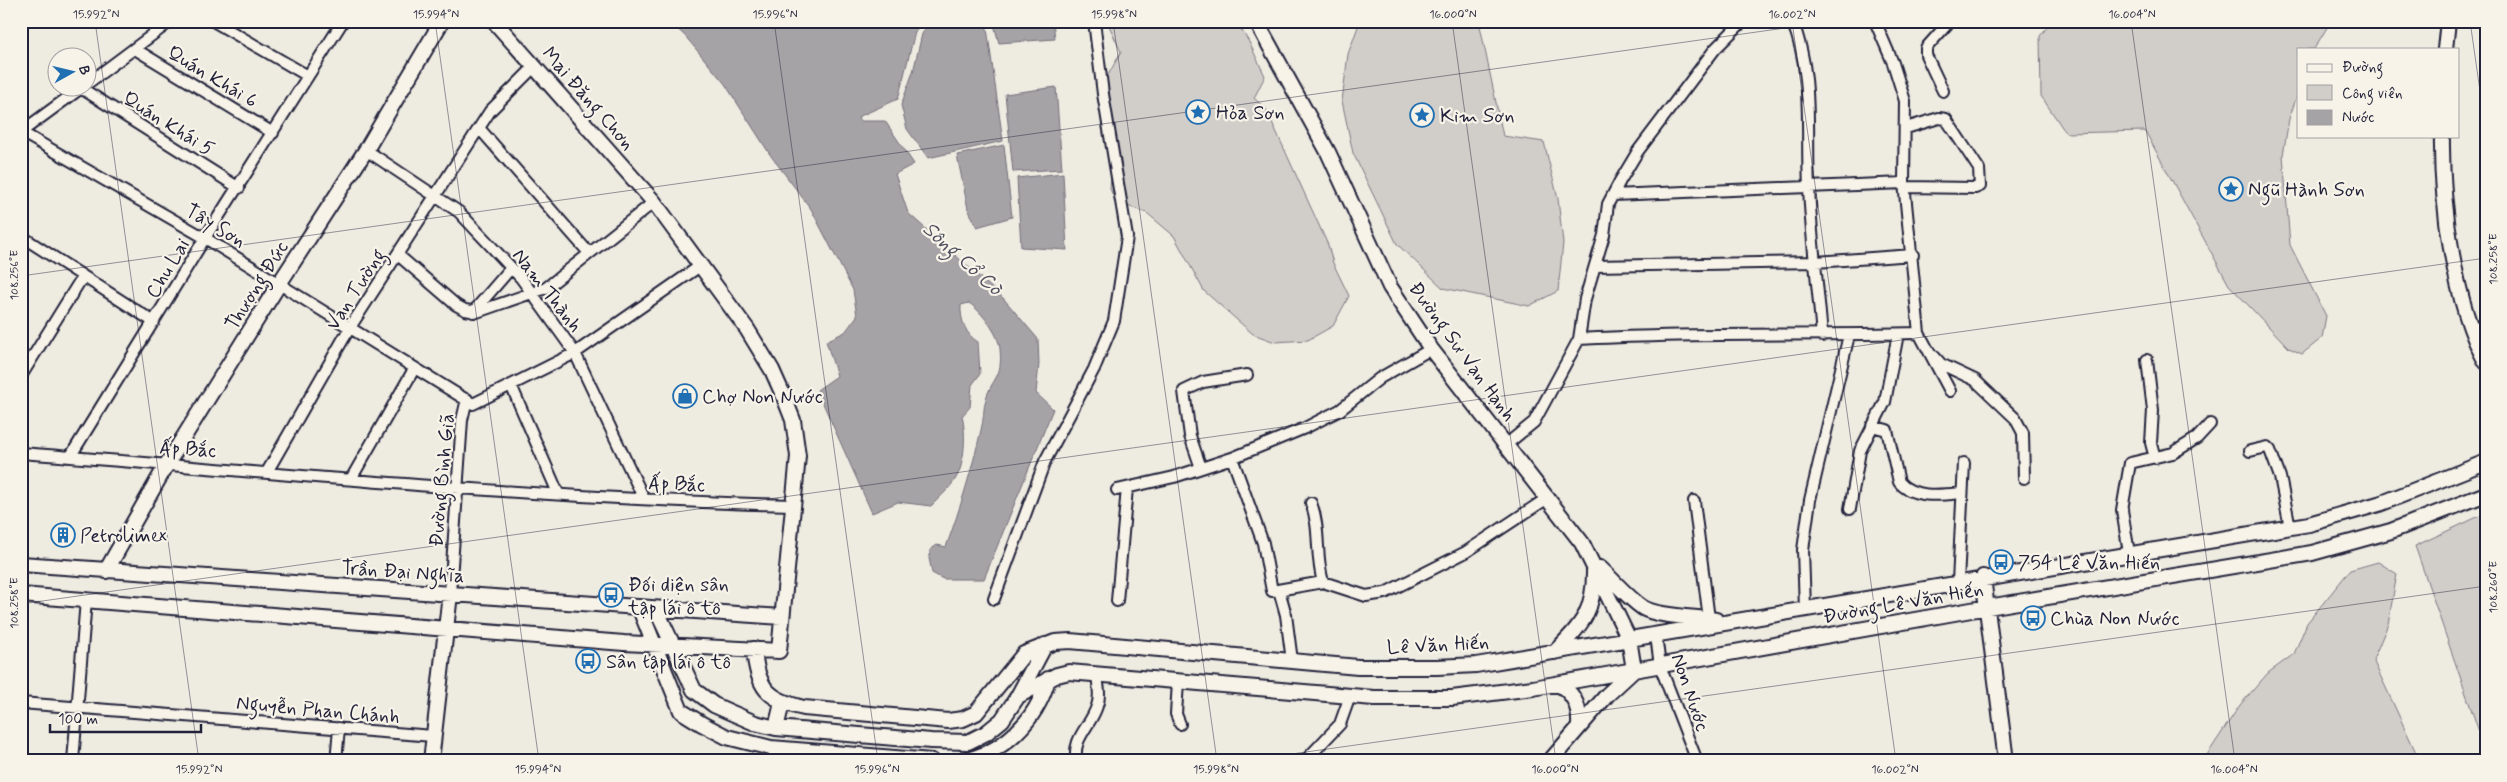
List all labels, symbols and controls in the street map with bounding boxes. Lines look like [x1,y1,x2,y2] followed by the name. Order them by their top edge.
[73,7,119,23] text: 15.992°N
[413,7,459,23] text: 15.994°N
[752,7,798,23] text: 15.996°N
[1091,7,1137,23] text: 15.998°N
[1429,7,1477,23] text: 16.000°N
[1768,7,1816,23] text: 16.002°N
[2108,7,2156,23] text: 16.004°N
[162,40,263,115] street label: Quán Khái 6
[534,41,641,158] street label: Mai Đăng Chơn
[48,48,98,98] north arrow
[2297,48,2460,138] legend
[2342,58,2383,79] text: Đường
[74,65,93,76] text: B
[2342,84,2402,105] text: Công viên
[117,85,219,163] street label: Quán Khái 5
[1185,99,1211,125] place icon: Hỏa Sơn
[1216,100,1285,127] place label: Hỏa Sơn
[1409,102,1435,128] place icon: Kim Sơn
[1440,103,1515,130] place label: Kim Sơn
[2342,108,2374,128] text: Nước
[2218,176,2244,202] place icon: Ngũ Hành Sơn
[2248,177,2365,206] place label: Ngũ Hành Sơn
[180,198,251,255] street label: Tây Sơn
[915,215,1009,304] water label: Sông Cổ Cò
[2486,233,2502,285] text: 108.258°E
[140,234,197,304] street label: Chu Lai
[219,236,297,337] street label: Thượng Đức
[506,243,588,338] street label: Nam Thành
[320,244,394,337] street label: Vạn Tường
[7,250,23,300] text: 108.256°E
[1400,276,1522,428] street label: Đường Sư Vạn Hạnh
[672,383,698,409] shop icon: Chợ Non Nước
[702,384,823,411] place label: Chợ Non Nước
[423,412,464,548] street label: Đường Bình Giã
[159,434,217,465] street label: Ấp Bắc
[648,470,706,499] street label: Ấp Bắc
[50,522,76,548] building icon: Petrolimex
[80,523,167,550] place label: Petrolimex
[1988,549,2014,575] bus stop icon: 754 Lê Văn Hiến
[2018,550,2160,577] place label: 754 Lê Văn Hiến
[340,555,465,592] street label: Trần Đại Nghĩa
[2486,561,2502,613] text: 108.260°E
[627,572,729,622] place label: Đối diện sân tập lái ô tô
[1821,576,1986,633] street label: Đường Lê Văn Hiến
[7,577,23,629] text: 108.258°E
[598,582,624,608] bus stop icon: Đối diện sân tập lái ô tô
[2020,605,2046,631] bus stop icon: Chùa Non Nước
[2050,606,2180,633] place label: Chùa Non Nước
[1386,629,1490,662] street label: Lê Văn Hiến
[575,648,601,674] bus stop icon: Sân tập lái ô tô
[606,649,731,676] place label: Sân tập lái ô tô
[1664,650,1715,735] street label: Non Nước
[235,690,401,733] street label: Nguyễn Phan Chánh
[50,702,201,734] scale bar
[58,710,98,730] text: 100 m
[176,762,222,778] text: 15.992°N
[515,762,561,778] text: 15.994°N
[854,762,900,778] text: 15.996°N
[1193,762,1239,778] text: 15.998°N
[1531,762,1579,778] text: 16.000°N
[1871,762,1919,778] text: 16.002°N
[2210,762,2258,778] text: 16.004°N

